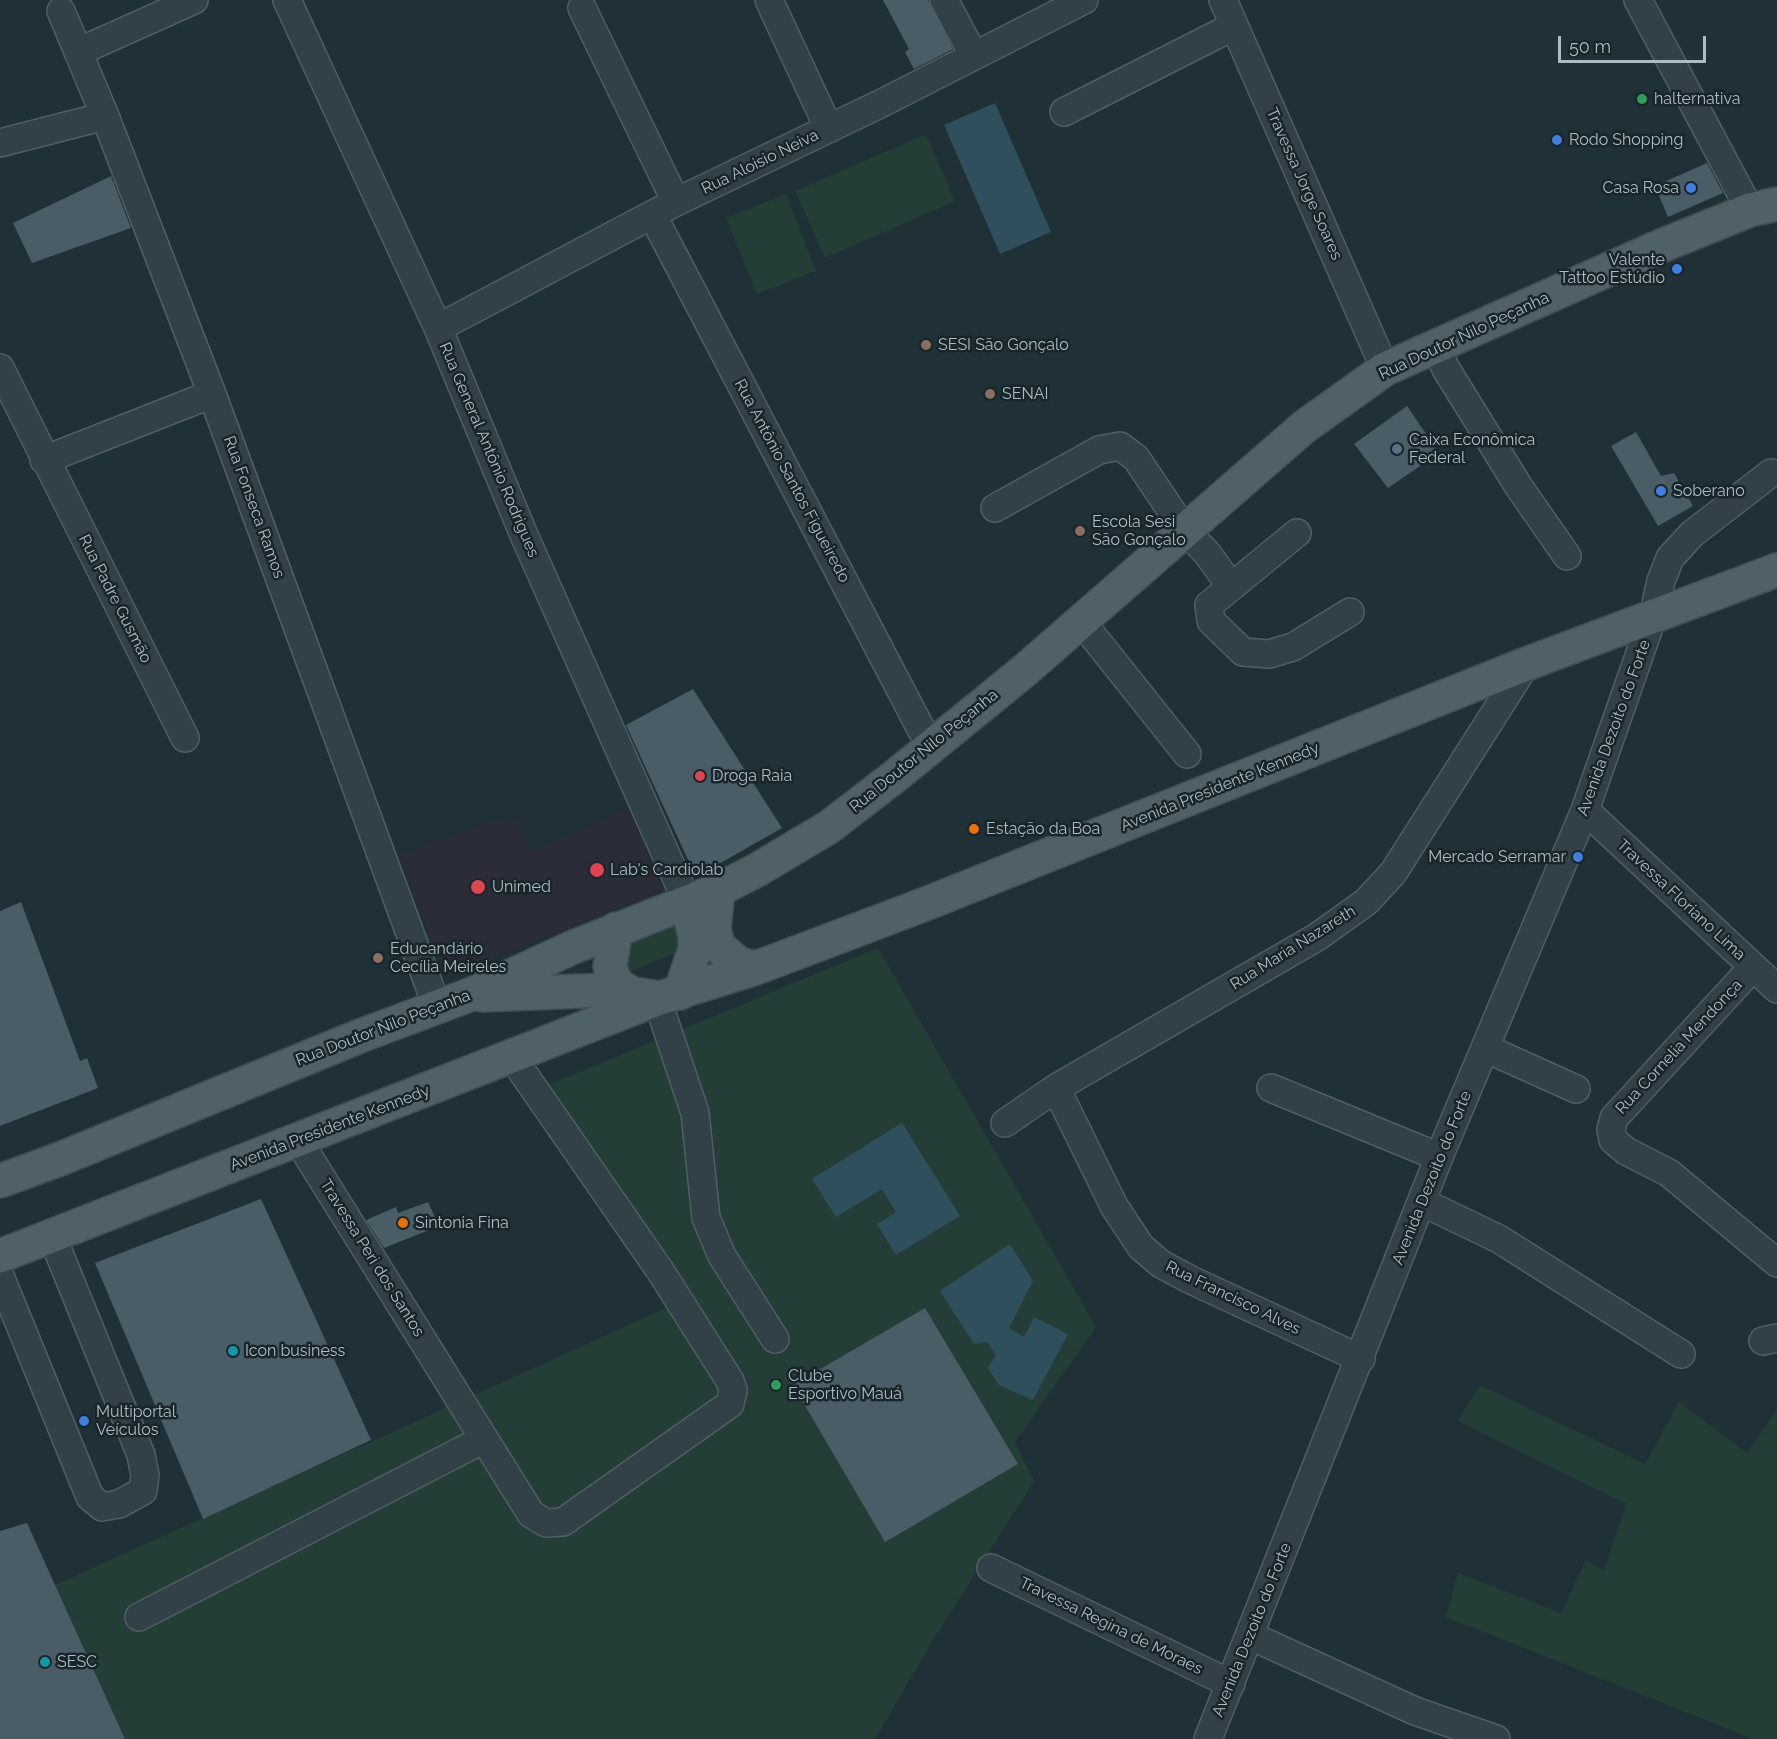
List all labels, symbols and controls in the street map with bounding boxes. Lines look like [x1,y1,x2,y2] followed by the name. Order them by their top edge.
[1561,24,1710,62] scale bar
[1569,36,1611,57] text: 50 m
[1654,89,1740,109] place label: halternativa
[1635,92,1649,106] marker: halternativa
[1262,105,1346,263] street label: Travessa Jorge Soares
[698,125,822,199] street label: Rua Aloisio Neiva
[1569,130,1683,150] place label: Rodo Shopping
[1550,133,1564,147] marker: Rodo Shopping
[1603,178,1679,198] place label: Casa Rosa
[1684,181,1698,195] marker: Casa Rosa
[1559,250,1665,288] place label: Valente Tattoo Estúdio
[1670,262,1684,276] marker: Valente Tattoo Estúdio
[1376,288,1552,384] street label: Rua Doutor Nilo Peçanha
[938,335,1069,355] place label: SESI São Gonçalo
[919,338,933,352] marker: SESI São Gonçalo
[435,340,543,560] street label: Rua General Antônio Rodrigues
[730,376,854,586] street label: Rua Antônio Santos Figueiredo
[1002,384,1049,404] place label: SENAI
[983,387,997,401] marker: SENAI
[1409,430,1535,468] place label: Caixa Econômica Federal
[219,433,289,581] street label: Rua Fonseca Ramos
[1390,442,1404,456] marker: Caixa Econômica Federal
[1673,481,1745,501] place label: Soberano
[1654,484,1668,498] marker: Soberano
[1092,512,1186,550] place label: Escola Sesi São Gonçalo
[1073,524,1087,538] marker: Escola Sesi São Gonçalo
[74,532,156,666] street label: Rua Padre Gusmão
[1573,637,1655,819] street label: Avenida Dezoito do Forte
[846,685,1002,817] street label: Rua Doutor Nilo Peçanha
[1118,738,1322,836] street label: Avenida Presidente Kennedy
[712,766,792,786] place label: Droga Raia
[693,769,707,783] marker: Droga Raia
[986,819,1100,839] place label: Estação da Boa
[967,822,981,836] marker: Estação da Boa
[1613,836,1749,964] street label: Travessa Floriano Lima
[1428,847,1566,867] place label: Mercado Serramar
[1571,850,1585,864] marker: Mercado Serramar
[610,860,723,880] place label: Lab's Cardiolab
[588,861,606,879] marker: Lab's Cardiolab
[492,877,551,897] place label: Unimed
[469,878,487,896] marker: Unimed
[1227,902,1359,994] street label: Rua Maria Nazareth
[390,939,506,977] place label: Educandário Cecília Meireles
[371,951,385,965] marker: Educandário Cecília Meireles
[1612,976,1746,1118] street label: Rua Cornelia Mendonça
[293,986,473,1070] street label: Rua Doutor Nilo Peçanha
[227,1081,433,1175] street label: Avenida Presidente Kennedy
[1388,1088,1476,1268] street label: Avenida Dezoito do Forte
[316,1176,428,1340] street label: Travessa Peri dos Santos
[415,1213,509,1233] place label: Sintonia Fina
[396,1216,410,1230] marker: Sintonia Fina
[1162,1257,1304,1339] street label: Rua Francisco Alves
[245,1341,345,1361] place label: Icon business
[226,1344,240,1358] marker: Icon business
[788,1366,902,1404] place label: Clube Esportivo Mauá
[769,1378,783,1392] marker: Clube Esportivo Mauá
[96,1402,176,1440] place label: Multiportal Veículos
[77,1414,91,1428] marker: Multiportal Veículos
[1208,1540,1296,1720] street label: Avenida Dezoito do Forte
[1016,1573,1206,1679] street label: Travessa Regina de Moraes
[57,1652,97,1672] place label: SESC
[38,1655,52,1669] marker: SESC

